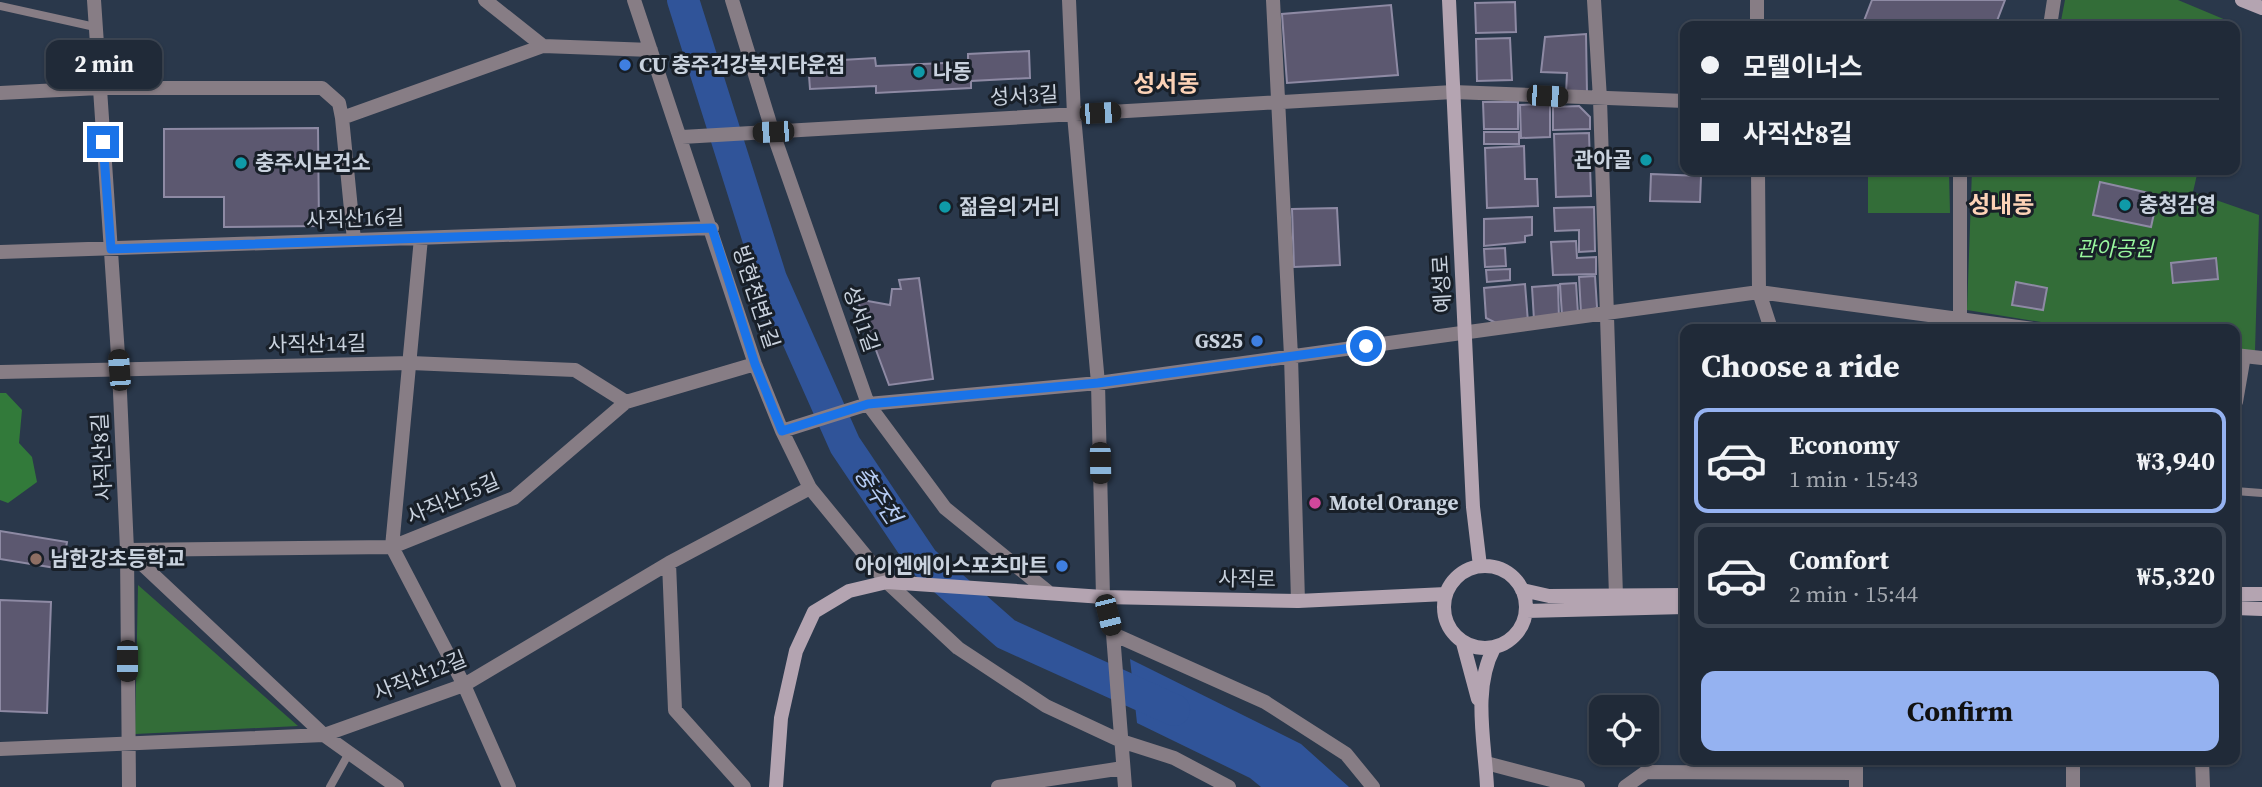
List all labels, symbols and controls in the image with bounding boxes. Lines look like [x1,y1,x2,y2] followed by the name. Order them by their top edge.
[45,40,161,90] callout: 2 min
[74,48,134,80] text: 2 min
[1743,49,1863,85] text: 모텔이너스
[639,50,845,79] place label: CU 충주건강복지타운점
[617,57,633,73] marker: CU 충주건강복지타운점
[933,57,972,86] place label: 나동
[911,64,927,80] marker: 나동
[1133,67,1199,100] district label: 성서동
[989,79,1059,112] street label: 성서3길
[1526,84,1569,108] car
[1079,101,1122,125] car
[1743,116,1853,152] text: 사직산8길
[752,120,795,144] car
[87,126,119,158] route end
[1574,145,1632,174] place label: 관아골
[255,148,371,177] place label: 충주시보건소
[1638,152,1654,168] marker: 관아골
[233,155,249,171] marker: 충주시보건소
[1968,188,2034,221] district label: 성내동
[2139,190,2216,219] place label: 충청감영
[959,192,1060,221] place label: 젊음의 거리
[2117,197,2133,213] marker: 충청감영
[937,199,953,215] marker: 젊음의 거리
[305,202,405,235] street label: 사직산16길
[2076,234,2155,263] park label: 관아공원
[726,241,787,352] street label: 빙현천변1길
[1426,254,1457,314] street label: 예성로
[837,282,886,356] street label: 성서1길
[1195,326,1243,355] place label: GS25
[268,328,366,359] street label: 사직산14길
[1350,330,1382,362] route start
[1249,333,1265,349] marker: GS25
[1701,344,1900,388] text: Choose a ride
[108,348,131,392] car
[85,412,118,502] street label: 사직산8길
[1789,427,1900,463] text: Economy
[1705,429,1768,492] icon: car
[1090,442,1111,484] car
[2137,443,2215,479] text: ₩3,940
[847,460,911,533] water label: 충주천
[1789,463,1918,495] text: 1 min · 15:43
[402,466,504,531] street label: 사직산15길
[1329,488,1458,517] place label: Motel Orange
[1307,495,1323,511] marker: Motel Orange
[1789,542,1889,578] text: Comfort
[50,544,185,573] place label: 남한강초등학교
[1705,544,1768,607] icon: car
[28,551,44,567] marker: 남한강초등학교
[855,551,1048,580] place label: 아이엔에이스포츠마트
[1054,558,1070,574] marker: 아이엔에이스포츠마트
[2137,558,2215,594] text: ₩5,320
[1218,563,1276,594] street label: 사직로
[1789,578,1918,610] text: 2 min · 15:44
[1093,592,1124,638] car
[117,640,138,682] car
[369,644,471,707] street label: 사직산12길
[1701,671,2219,751] button: Confirm
[1589,695,1659,765] map controls
[1589,695,1659,765] button: locate

